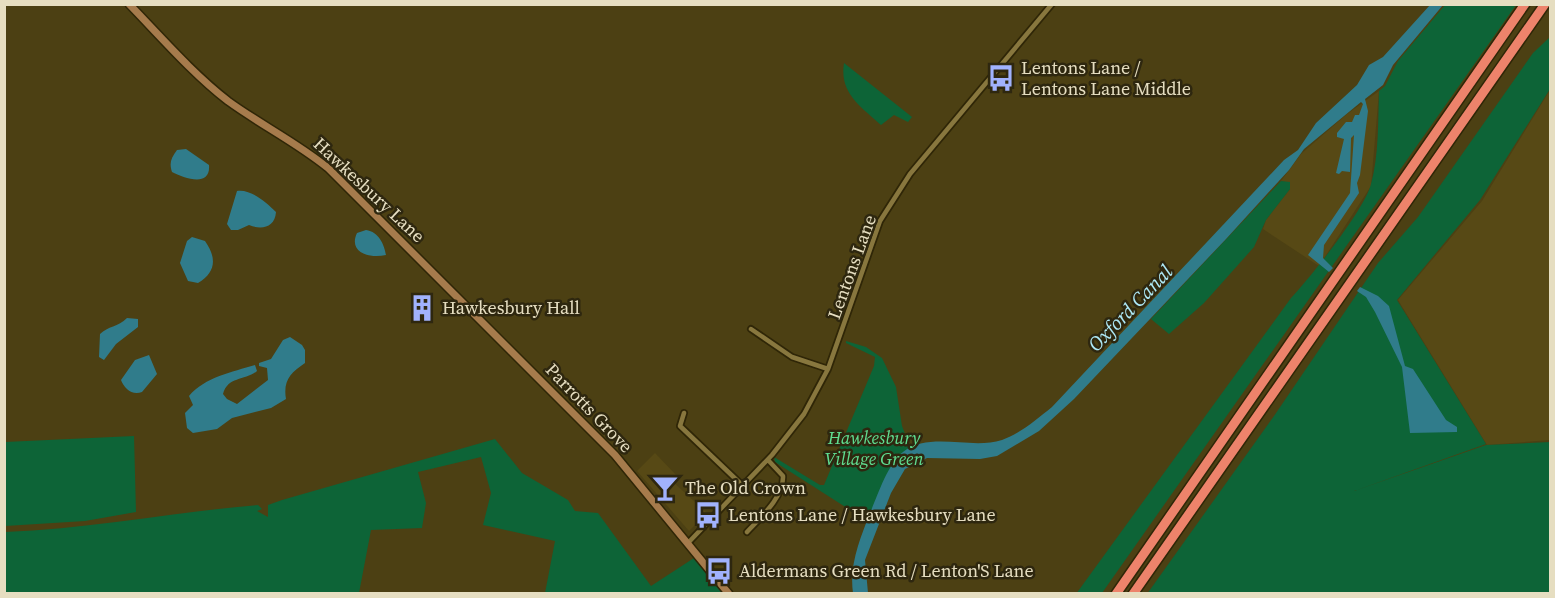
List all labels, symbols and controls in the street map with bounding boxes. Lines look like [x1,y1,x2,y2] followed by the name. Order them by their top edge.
[1021,55,1191,101] place label: Lentons Lane / Lentons Lane Middle
[986,63,1016,93] bus stop icon: Lentons Lane / Lentons Lane Middle
[308,131,431,248] street label: Hawkesbury Lane
[821,211,882,322] street label: Lentons Lane
[1081,258,1179,358] water label: Oxford Canal
[407,293,437,323] building icon: Hawkesbury Hall
[442,295,580,320] place label: Hawkesbury Hall
[540,357,639,458] street label: Parrotts Grove
[824,425,924,471] park label: Hawkesbury Village Green
[650,473,680,503] bar icon: The Old Crown
[685,475,806,500] place label: The Old Crown
[693,500,723,530] bus stop icon: Lentons Lane / Hawkesbury Lane
[728,502,996,527] place label: Lentons Lane / Hawkesbury Lane
[704,556,734,586] bus stop icon: Aldermans Green Rd / Lenton'S Lane
[739,558,1034,583] place label: Aldermans Green Rd / Lenton'S Lane

